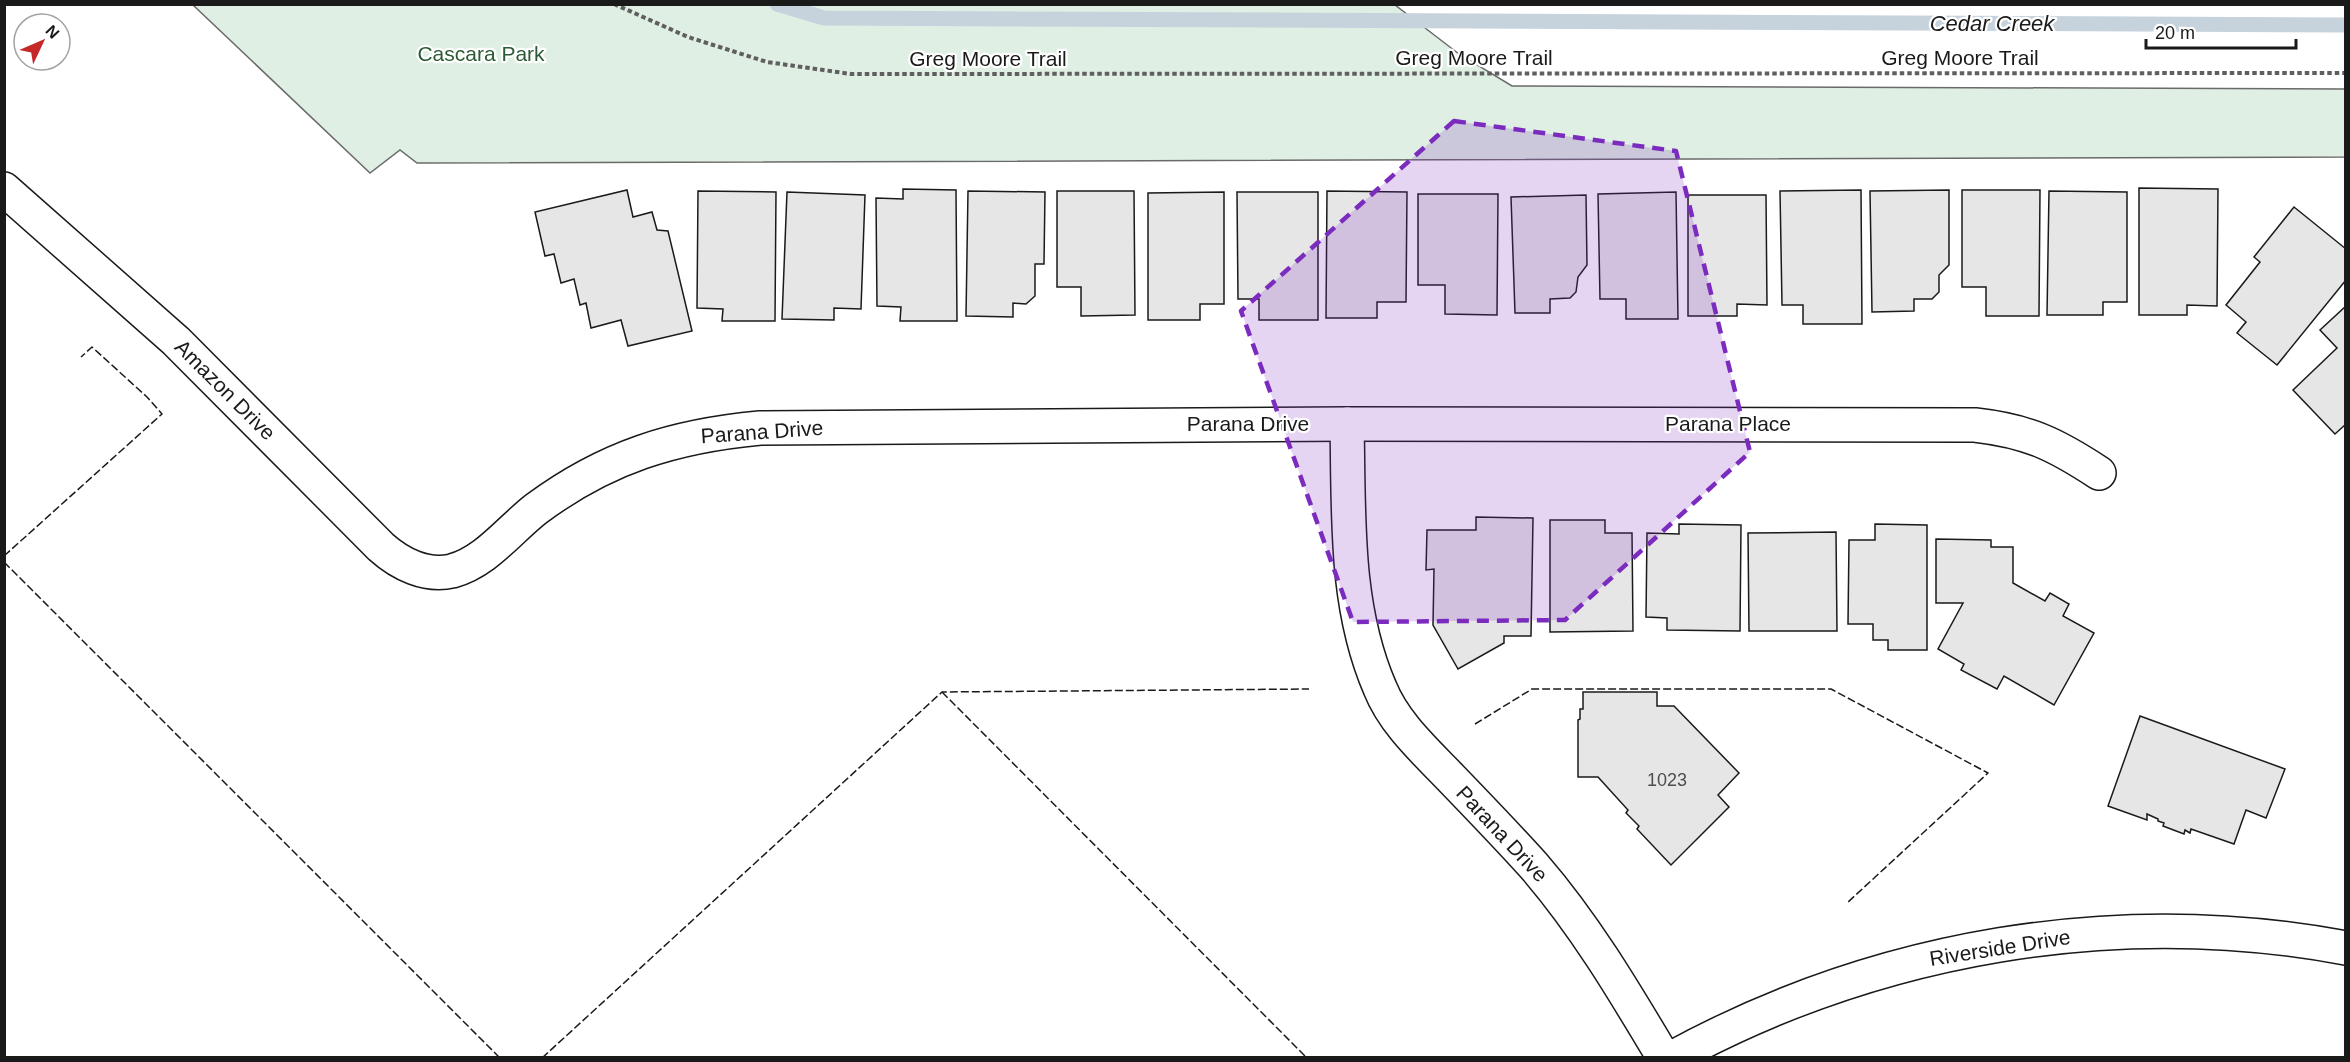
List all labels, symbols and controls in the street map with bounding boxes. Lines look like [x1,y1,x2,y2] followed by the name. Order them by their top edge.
[1930,11,2055,36] water label: Cedar Creek
[12,12,72,72] north arrow
[2146,12,2296,50] scale bar
[42,22,63,42] text: N
[2155,23,2195,43] text: 20 m
[417,42,545,65] park label: Cascara Park
[1395,46,1553,69] street label: Greg Moore Trail
[1881,46,2039,69] street label: Greg Moore Trail
[909,47,1067,70] street label: Greg Moore Trail
[171,335,280,444] street label: Amazon Drive
[1187,412,1309,435] street label: Parana Drive
[1665,412,1791,435] street label: Parana Place
[700,416,824,447] street label: Parana Drive
[1647,770,1687,790] house number: 1023
[1452,781,1553,886] street label: Parana Drive
[1928,925,2072,970] street label: Riverside Drive

